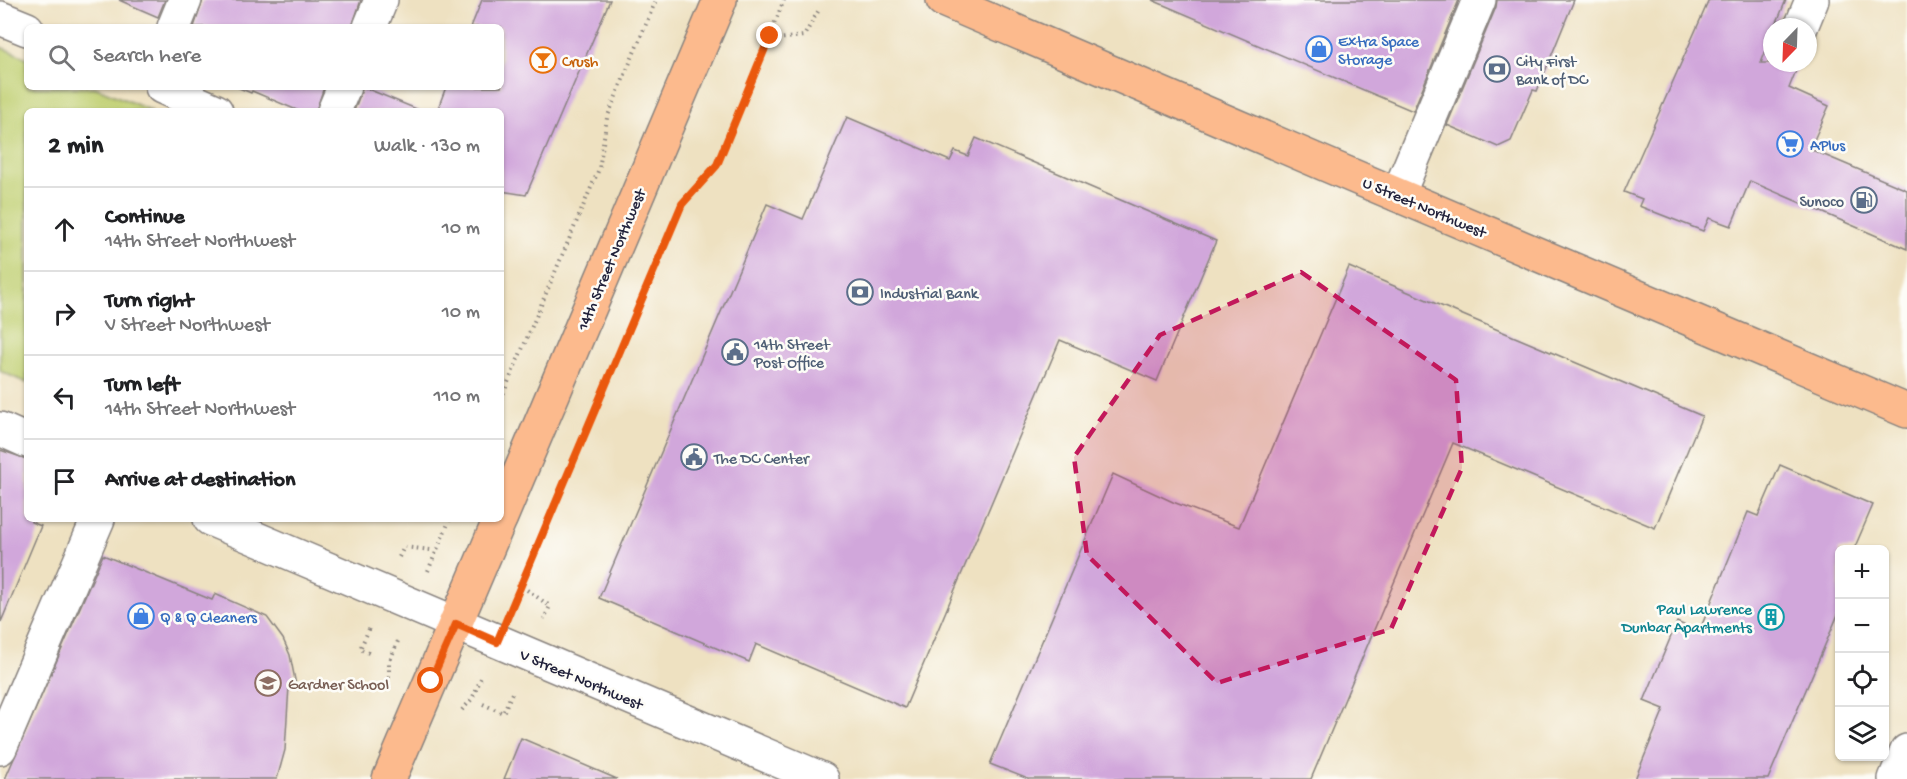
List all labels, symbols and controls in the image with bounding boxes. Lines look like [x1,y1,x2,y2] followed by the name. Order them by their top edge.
[1763,18,1817,72] north arrow
[756,22,782,48] route end
[24,24,504,90] search box
[1304,34,1334,64] shop icon: Extra Space Storage
[1338,34,1420,71] place label: Extra Space Storage
[45,41,78,74] icon: search
[93,44,201,70] text: Search here
[528,45,558,75] bar icon: Crush
[562,54,599,73] place label: Crush
[1482,54,1512,84] bank icon: City First Bank of DC
[1515,54,1589,91] place label: City First Bank of DC
[1775,129,1805,159] supermarket icon: APlus
[48,132,103,163] text: 2 min
[374,136,480,159] text: Walk · 130 m
[1810,138,1846,157] place label: APlus
[1359,175,1489,244] street label: U Street Northwest
[574,185,652,335] street label: 14th Street Northwest
[1849,185,1879,215] fuel station icon: Sunoco
[1799,194,1844,213] place label: Sunoco
[105,205,185,231] text: Continue
[48,213,81,246] icon: ahead
[442,218,480,241] text: 10 m
[105,231,295,254] text: 14th Street Northwest
[845,277,875,307] bank icon: Industrial Bank
[880,286,980,305] place label: Industrial Bank
[105,289,193,315] text: Turn right
[48,297,81,330] icon: right
[442,302,480,325] text: 10 m
[105,315,270,338] text: V Street Northwest
[720,337,750,367] public building icon: 14th Street Post Office
[753,337,831,374] place label: 14th Street Post Office
[105,373,179,399] text: Turn left
[48,381,81,414] icon: left
[434,386,480,409] text: 110 m
[105,399,295,422] text: 14th Street Northwest
[679,442,709,472] public building icon: The DC Center
[713,451,810,470] place label: The DC Center
[48,465,81,498] icon: arrive
[105,468,295,494] text: Arrive at destination
[1835,545,1889,761] map controls
[1835,545,1889,599] button: +
[1835,599,1889,653] button: −
[126,601,156,631] shop icon: Q & Q Cleaners
[1621,602,1753,639] place label: Paul Lawrence Dunbar Apartments
[1756,602,1786,632] building icon: Paul Lawrence Dunbar Apartments
[160,610,258,629] place label: Q & Q Cleaners
[515,646,646,716] street label: V Street Northwest
[1835,653,1889,707] button: locate
[417,667,443,693] route start
[253,668,283,698] school or university icon: Gardner School
[288,677,389,696] place label: Gardner School
[1835,707,1889,761] button: layers

